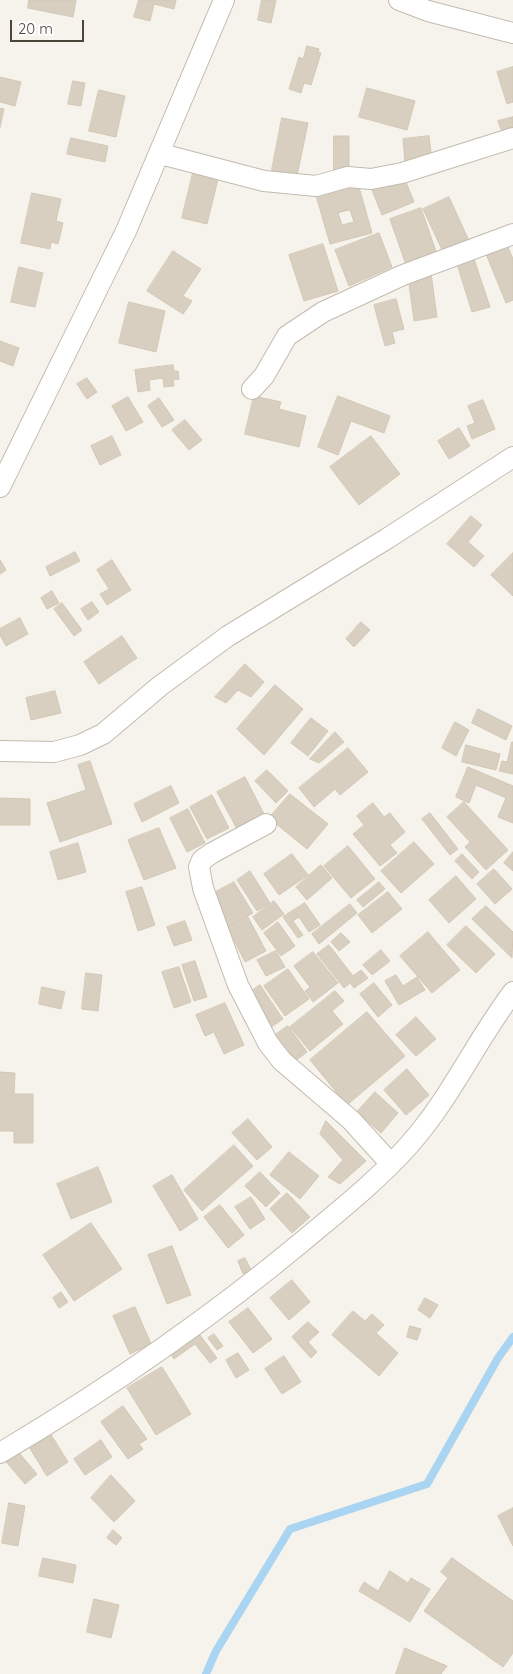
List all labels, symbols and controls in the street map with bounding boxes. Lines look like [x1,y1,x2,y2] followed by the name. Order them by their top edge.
[12,10,86,42] scale bar
[18,19,53,38] text: 20 m

